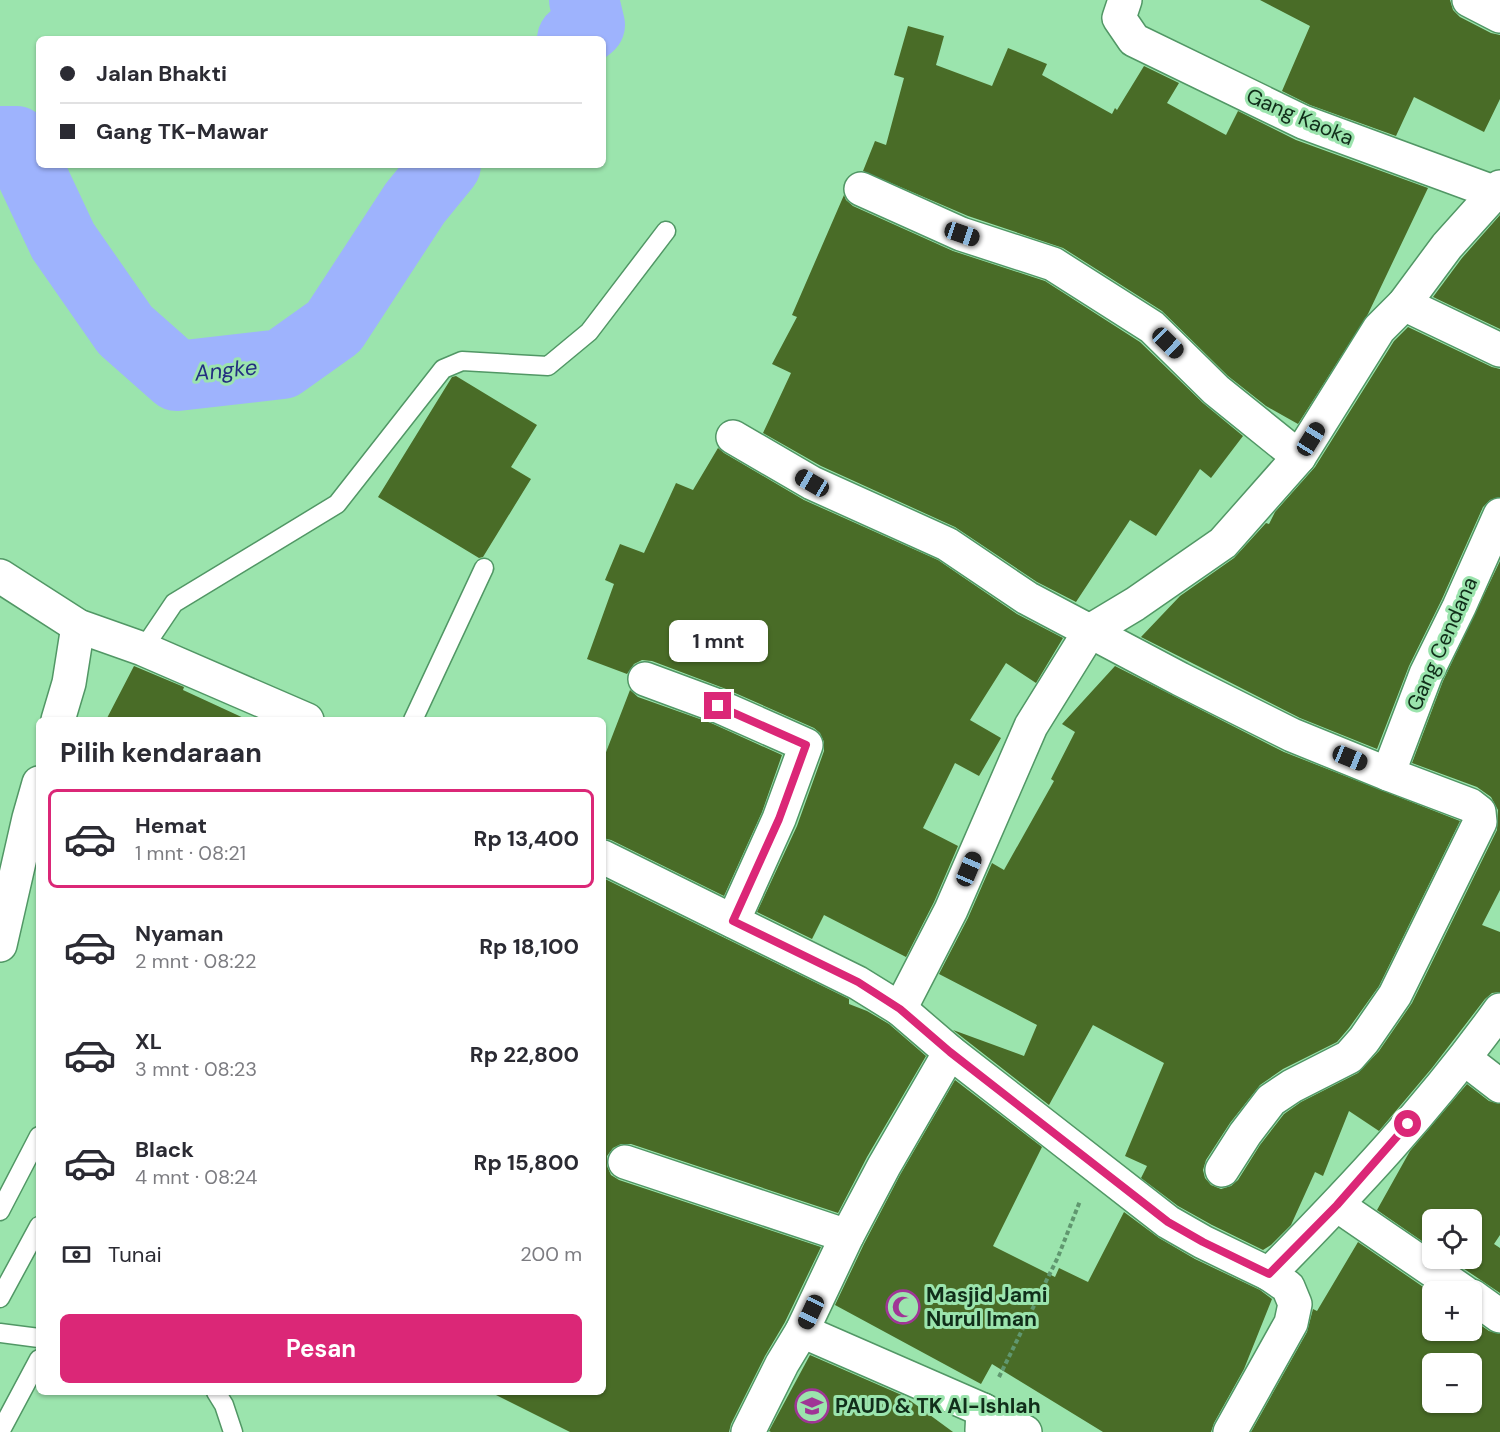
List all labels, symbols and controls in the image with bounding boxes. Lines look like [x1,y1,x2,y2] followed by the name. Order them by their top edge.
[96,59,227,88] text: Jalan Bhakti
[1242,82,1358,152] street label: Gang Kaoka
[96,117,268,146] text: Gang TK-Mawar
[942,220,982,248] car
[1149,324,1187,362] car
[192,352,259,388] water label: Angke
[1294,419,1328,459] car
[792,466,832,500] car
[1400,573,1484,715] street label: Gang Cendana
[668,619,768,661] callout: 1 mnt
[693,628,744,654] text: 1 mnt
[704,692,731,719] route end
[60,735,262,770] text: Pilih kendaraan
[1330,743,1370,773] car
[135,811,207,840] text: Hemat
[63,812,117,866] icon: car
[474,824,579,853] text: Rp 13,400
[135,840,246,866] text: 1 mnt · 08:21
[954,849,984,889] car
[135,919,224,948] text: Nyaman
[63,920,117,974] icon: car
[479,932,579,961] text: Rp 18,100
[135,948,257,974] text: 2 mnt · 08:22
[135,1027,162,1056] text: XL
[63,1028,117,1082] icon: car
[470,1040,579,1069] text: Rp 22,800
[135,1056,257,1082] text: 3 mnt · 08:23
[1394,1110,1421,1137] route start
[135,1135,194,1164] text: Black
[63,1136,117,1190] icon: car
[474,1148,579,1177] text: Rp 15,800
[135,1164,257,1190] text: 4 mnt · 08:24
[1422,1209,1482,1413] map controls
[1422,1209,1482,1269] button: locate
[60,1238,93,1271] icon: cash
[108,1240,162,1269] text: Tunai
[520,1241,582,1267] text: 200 m
[926,1281,1047,1333] place label: Masjid Jami Nurul Iman
[1422,1281,1482,1341] button: +
[885,1289,921,1325] mosque icon: Masjid Jami Nurul Iman
[795,1292,827,1332] car
[60,1314,582,1383] button: Pesan
[1422,1353,1482,1413] button: −
[794,1388,830,1424] school or university icon: PAUD & TK Al-Ishlah
[835,1392,1041,1420] place label: PAUD & TK Al-Ishlah

